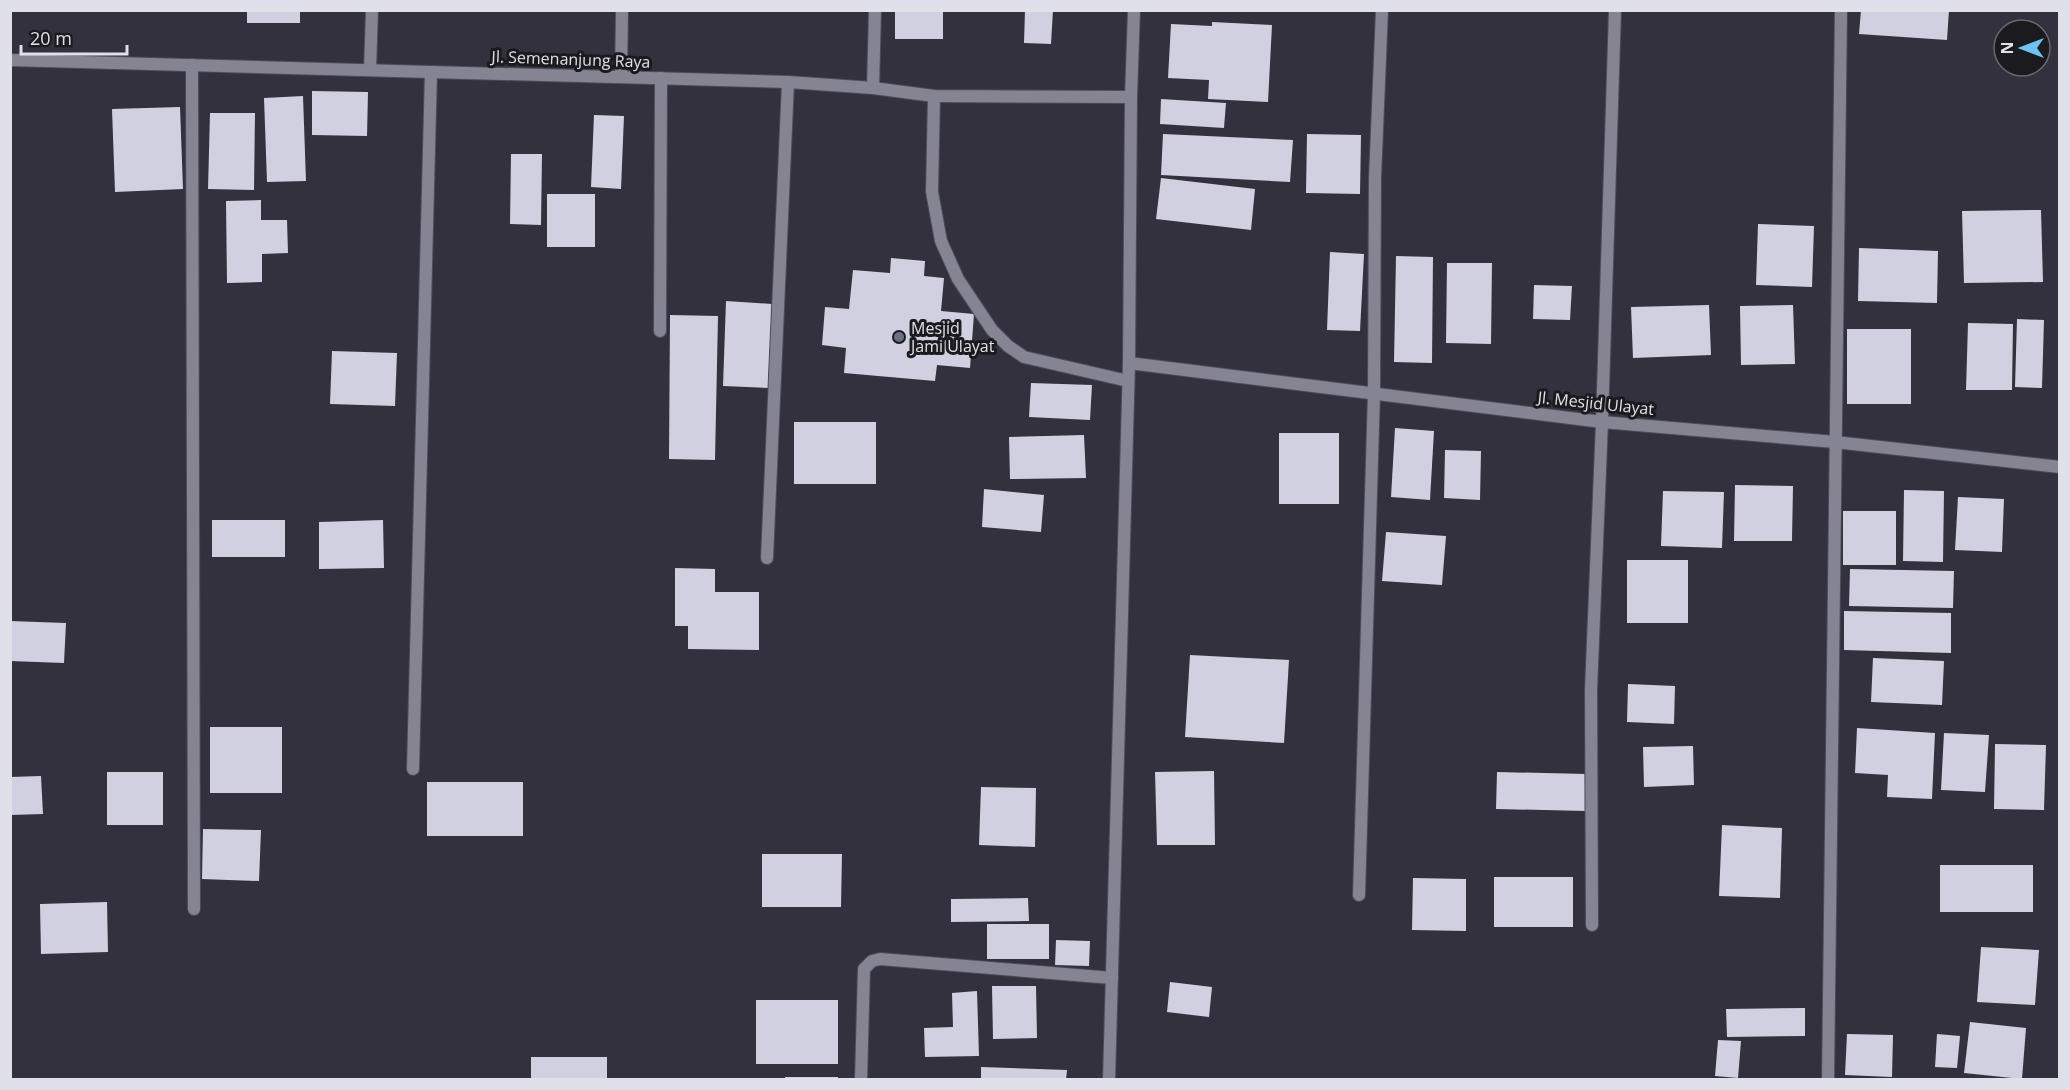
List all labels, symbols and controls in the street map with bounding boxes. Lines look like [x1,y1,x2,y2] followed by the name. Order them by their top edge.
[21,18,128,56] scale bar
[1992,18,2052,78] north arrow
[30,26,72,50] text: 20 m
[1996,41,2018,55] text: N
[489,45,651,73] street label: Jl. Semenanjung Raya
[909,317,995,357] place label: Mesjid Jami Ulayat
[892,330,906,344] marker: Mesjid Jami Ulayat
[1535,386,1656,420] street label: Jl. Mesjid Ulayat

